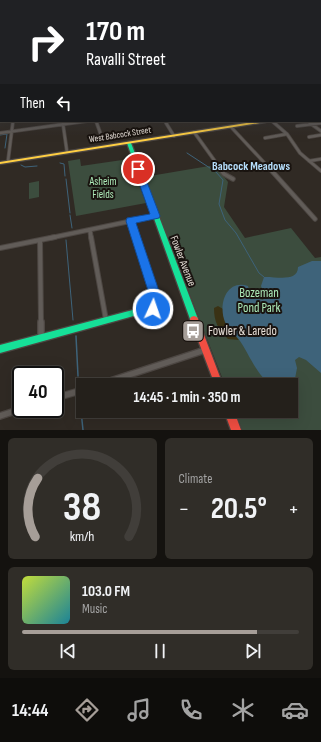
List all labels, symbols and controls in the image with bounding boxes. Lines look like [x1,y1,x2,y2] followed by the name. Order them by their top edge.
[86,15,145,48] text: 170 m
[20,16,72,68] icon: right
[86,49,166,70] text: Ravalli Street
[53,92,75,114] icon: left
[20,94,45,113] text: Then
[88,125,152,145] street label: West Babcock Street
[121,152,155,186] pin
[127,158,149,180] icon: arrive
[212,159,290,174] district label: Babcock Meadows
[89,175,116,201] park label: Asheim Fields
[167,234,199,288] street label: Fowler Avenue
[238,285,281,316] park label: Bozeman Pond Park
[132,288,174,330] position arrow
[180,318,206,344] bus stop icon: Fowler & Laredo
[208,323,277,339] place label: Fowler & Laredo
[12,366,64,418] speed limit sign: 40
[133,388,241,407] text: 14:45 · 1 min · 350 m
[179,471,212,487] text: Climate
[63,482,101,531] text: 38
[211,491,267,527] text: 20.5°
[179,496,189,523] text: −
[288,496,299,523] text: +
[70,527,95,544] text: km/h
[82,582,130,601] text: 103.0 FM
[82,601,107,617] text: Music
[57,640,79,662] icon: previous
[149,640,171,662] icon: pause
[242,640,264,662] icon: next
[73,696,101,724] icon: directions
[125,696,153,724] icon: music
[177,696,205,724] icon: phone
[229,696,257,724] icon: climate
[281,696,309,724] icon: car
[12,700,48,721] text: 14:44

